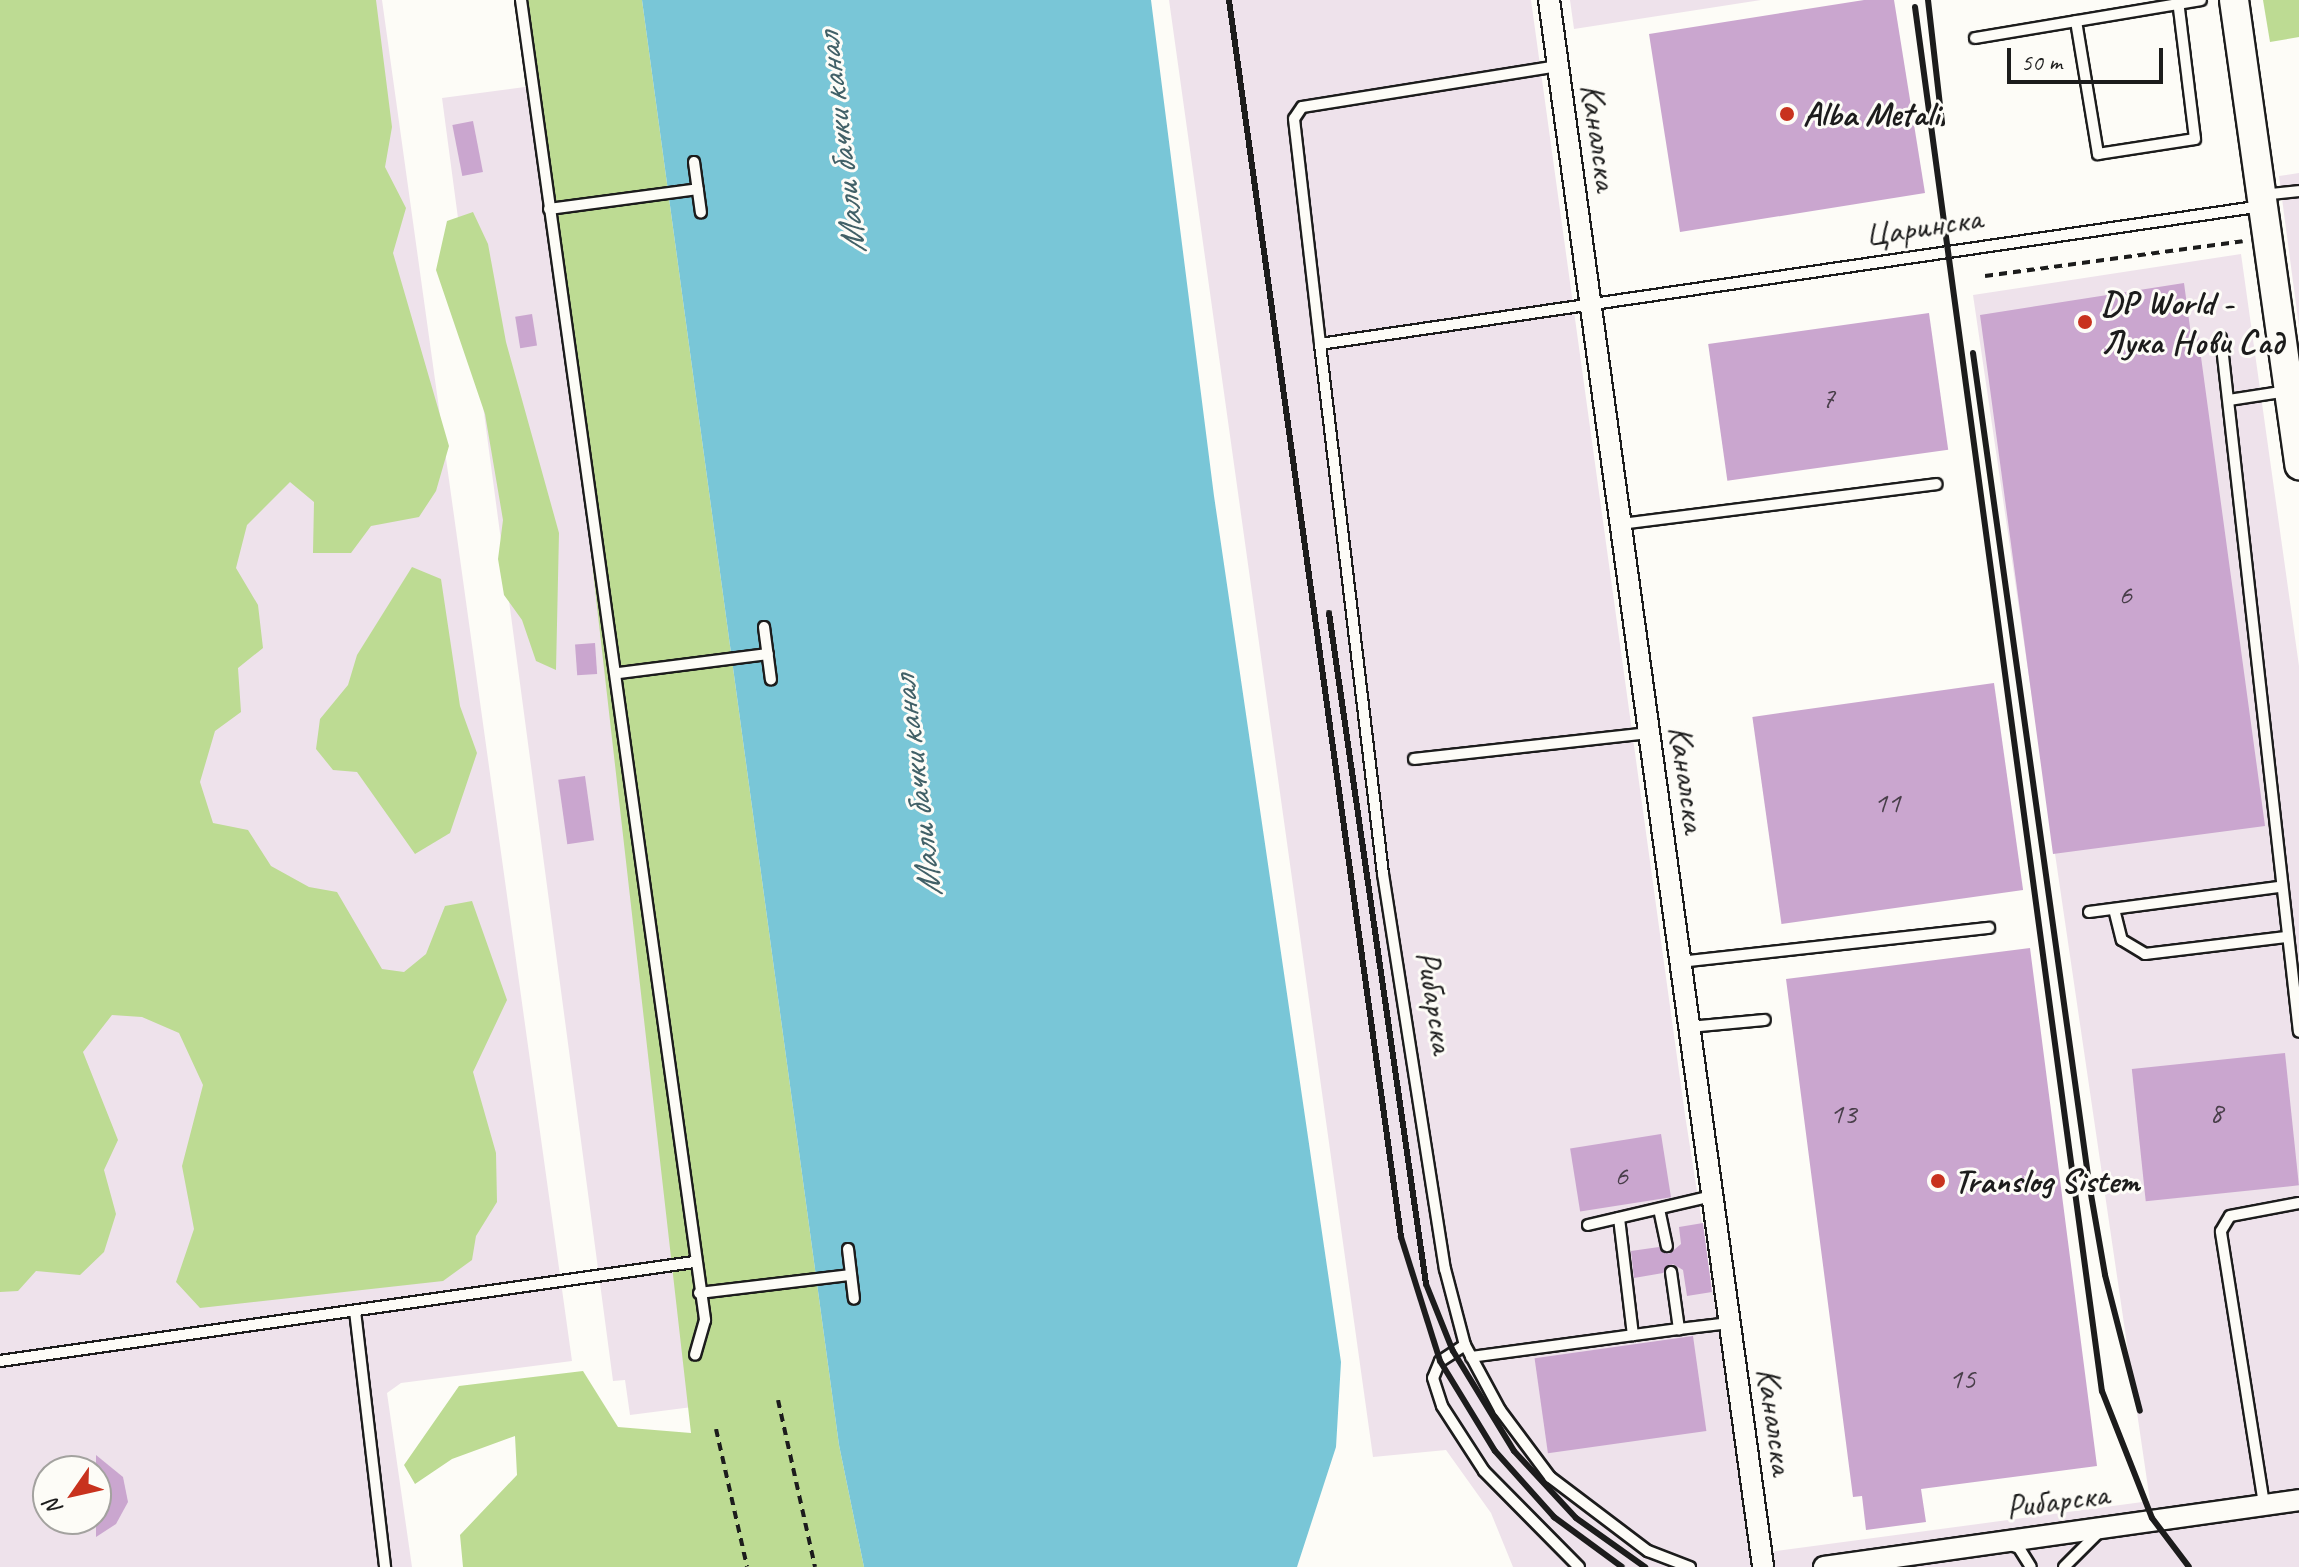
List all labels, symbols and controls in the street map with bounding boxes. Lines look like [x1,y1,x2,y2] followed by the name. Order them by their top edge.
[806,29,876,259] water label: Мали бачки канал
[2011,32,2167,82] scale bar
[2021,47,2062,77] text: 50 m
[1572,81,1628,193] street label: Каналска
[1803,94,1939,134] place label: Alba Metali
[1778,105,1796,123] marker: Alba Metali
[1862,197,1984,255] street label: Царинска
[2101,282,2285,362] place label: DP World - Лука Нови Сад
[2076,313,2094,331] marker: DP World - Лука Нови Сад
[1821,379,1835,415] house number: 7
[2118,576,2132,612] house number: 6
[882,672,952,902] water label: Мали бачки канал
[1660,723,1716,835] street label: Каналска
[1874,784,1900,820] house number: 11
[1408,948,1464,1056] street label: Рибарска
[2209,1094,2223,1130] house number: 8
[1830,1095,1856,1131] house number: 13
[1614,1157,1628,1193] house number: 6
[1954,1161,2139,1201] place label: Translog Sistem
[1929,1172,1947,1190] marker: Translog Sistem
[1949,1360,1975,1396] house number: 15
[1748,1365,1804,1477] street label: Каналска
[32,1455,112,1535] north arrow
[2003,1473,2111,1527] street label: Рибарска
[38,1494,69,1521] text: N

